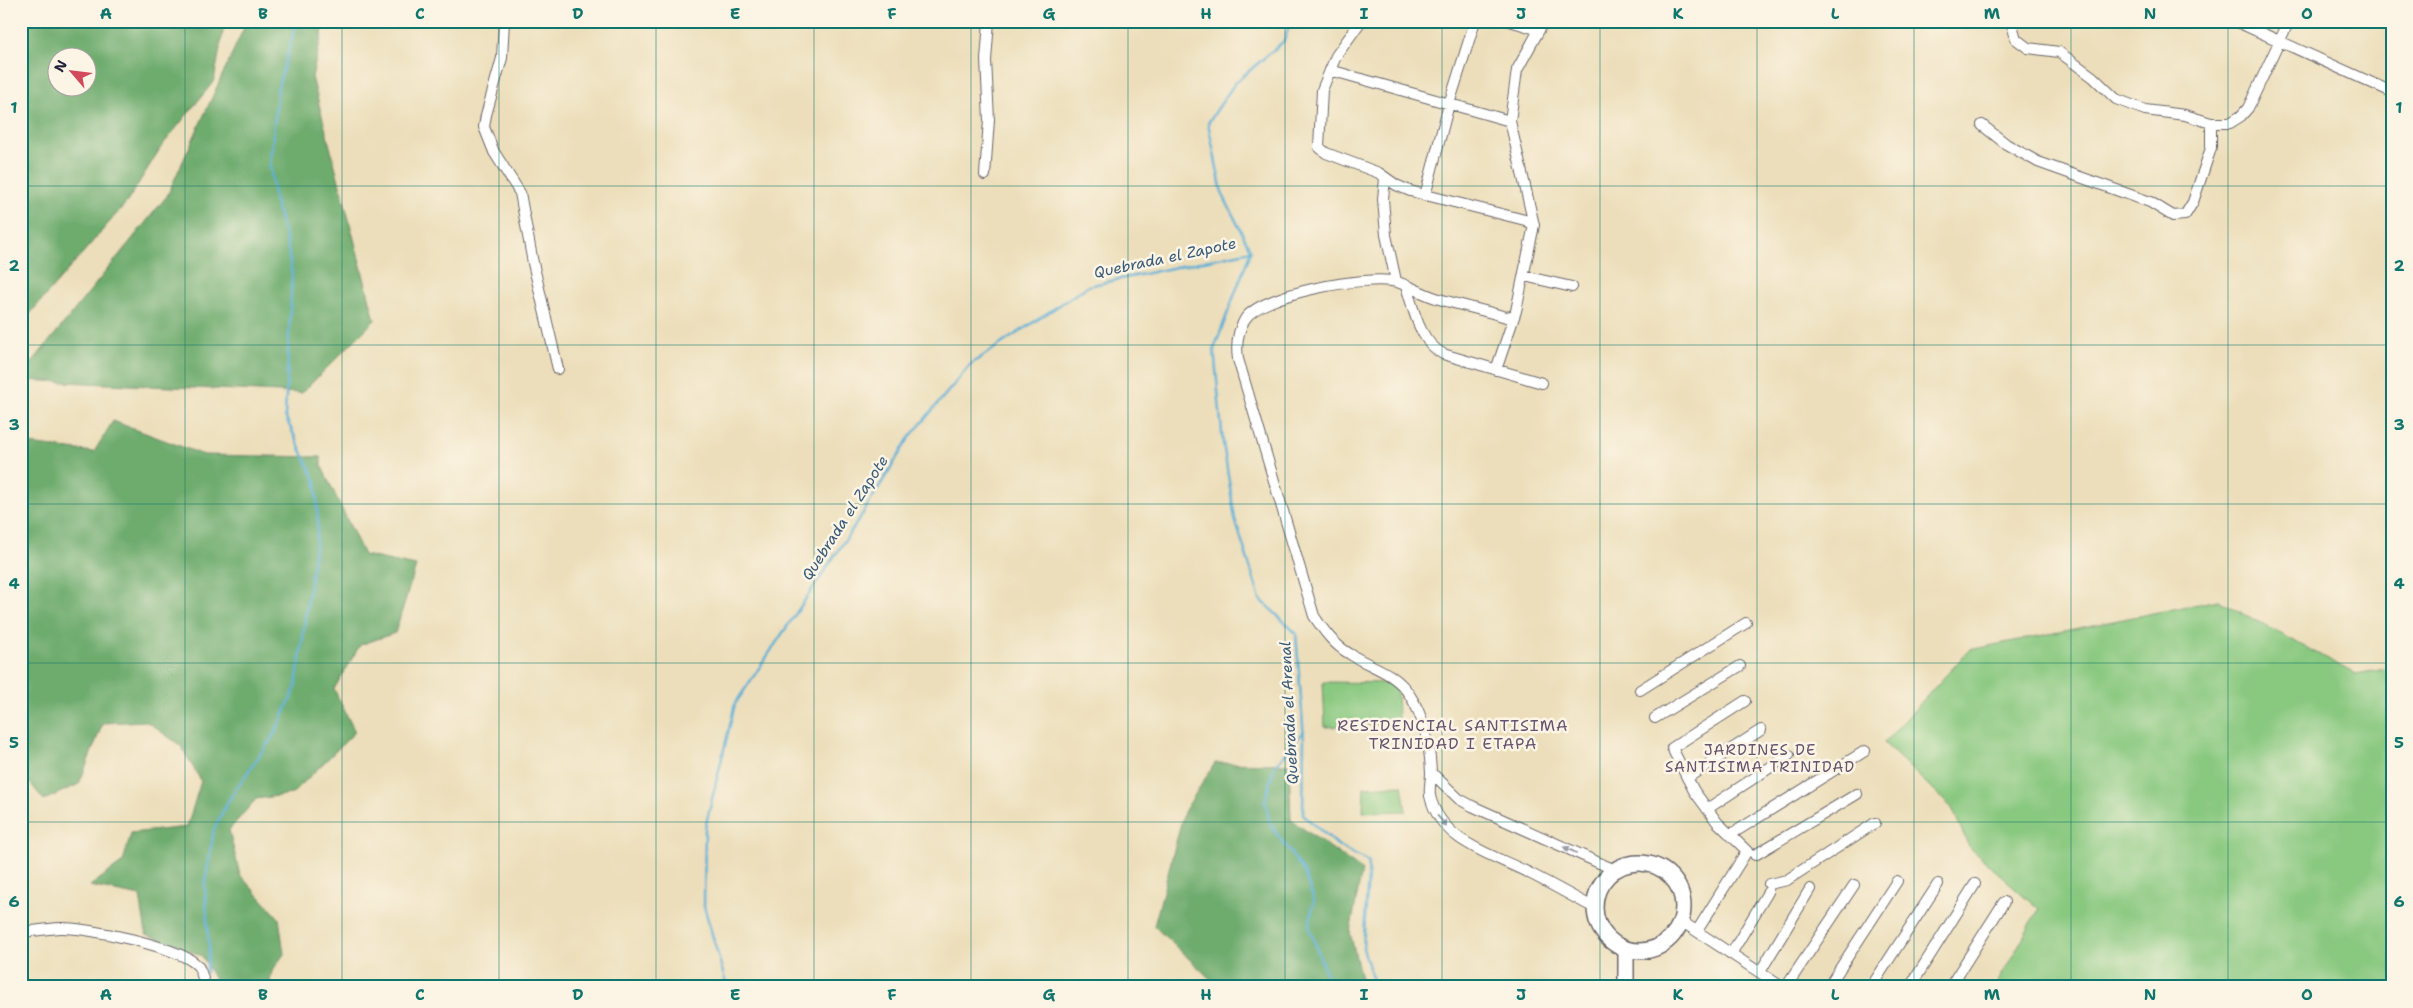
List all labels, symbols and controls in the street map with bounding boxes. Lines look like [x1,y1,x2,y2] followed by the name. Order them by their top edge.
[100,3,112,24] text: A
[258,3,268,24] text: B
[415,3,425,24] text: C
[572,3,584,24] text: D
[730,3,740,24] text: E
[887,3,897,24] text: F
[1043,3,1056,24] text: G
[1200,3,1212,24] text: H
[1360,3,1369,24] text: I
[1516,3,1526,24] text: J
[1673,3,1684,24] text: K
[1831,3,1840,24] text: L
[1984,3,2001,24] text: M
[2144,3,2156,24] text: N
[2301,3,2313,24] text: O
[48,48,98,98] north arrow
[50,57,71,75] text: N
[10,97,18,118] text: 1
[2395,97,2403,118] text: 1
[1092,233,1238,283] water label: Quebrada el Zapote
[8,255,20,276] text: 2
[2393,255,2405,276] text: 2
[8,414,20,435] text: 3
[2393,414,2405,435] text: 3
[797,452,893,584] water label: Quebrada el Zapote
[8,573,20,594] text: 4
[2393,573,2405,594] text: 4
[1275,641,1303,785] water label: Quebrada el Arenal
[1337,715,1569,754] district label: RESIDENCIAL SANTISIMA TRINIDAD I ETAPA
[9,732,19,753] text: 5
[2394,732,2404,753] text: 5
[1665,740,1855,777] district label: JARDINES DE SANTISIMA TRINIDAD
[1436,815,1447,828] one-way arrow
[1563,846,1577,854] one-way arrow
[8,891,20,912] text: 6
[2393,891,2405,912] text: 6
[100,984,112,1005] text: A
[258,984,268,1005] text: B
[415,984,425,1005] text: C
[572,984,584,1005] text: D
[730,984,740,1005] text: E
[887,984,897,1005] text: F
[1043,984,1056,1005] text: G
[1200,984,1212,1005] text: H
[1360,984,1369,1005] text: I
[1516,984,1526,1005] text: J
[1673,984,1684,1005] text: K
[1831,984,1840,1005] text: L
[1984,984,2001,1005] text: M
[2144,984,2156,1005] text: N
[2301,984,2313,1005] text: O

